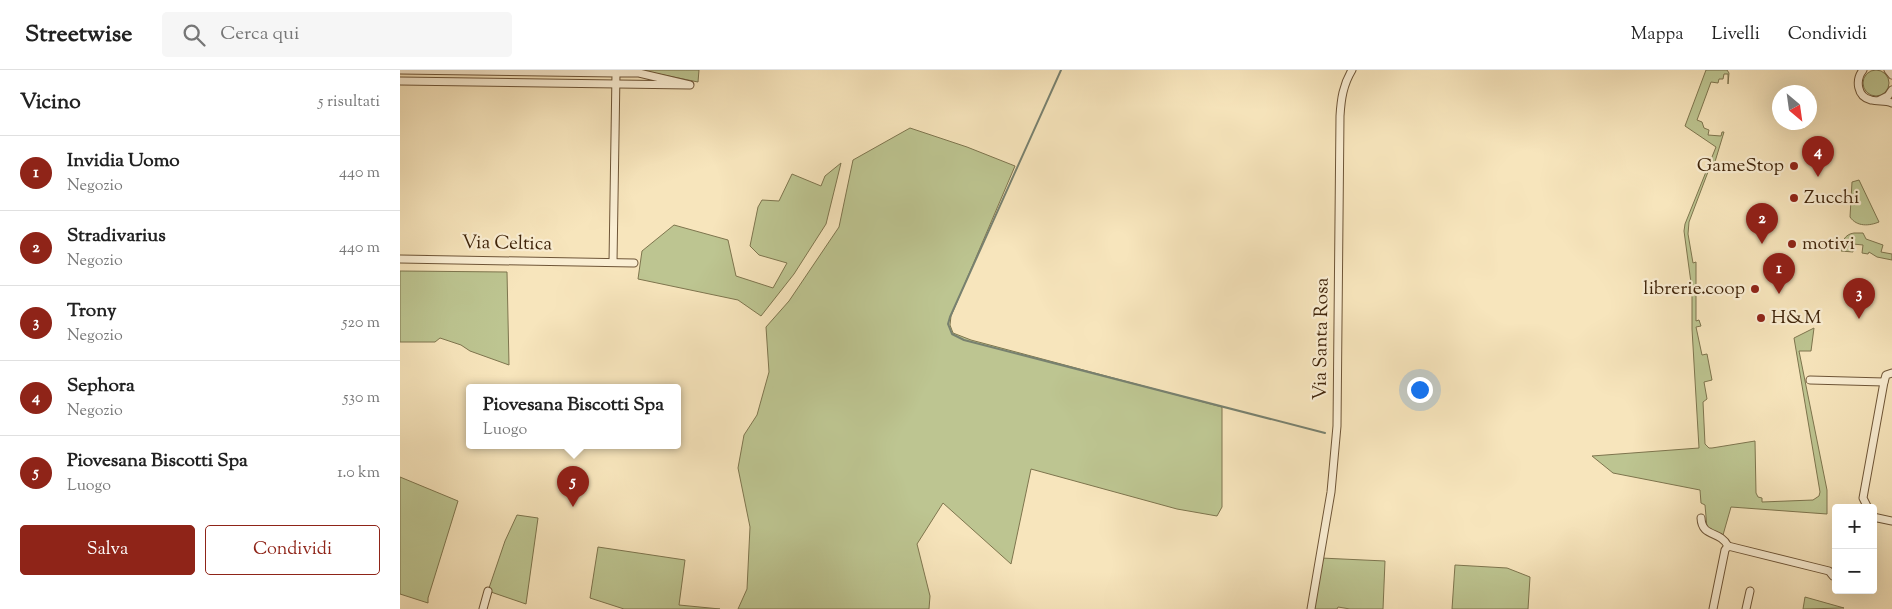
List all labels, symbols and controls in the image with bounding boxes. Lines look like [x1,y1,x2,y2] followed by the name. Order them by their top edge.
[162,12,512,57] search box
[25,18,132,52] text: Streetwise
[180,21,208,49] icon: search
[220,21,299,48] text: Cerca qui
[1631,22,1684,48] text: Mappa
[1712,22,1760,48] text: Livelli
[1788,22,1867,48] text: Condividi
[1772,85,1817,130] north arrow
[20,88,81,118] text: Vicino
[318,91,380,114] text: 5 risultati
[1802,136,1834,177] pin: 4
[67,148,180,175] text: Invidia Uomo
[1697,153,1784,180] place label: GameStop
[1788,160,1800,172] marker: GameStop
[33,162,39,185] text: 1
[339,162,380,185] text: 440 m
[67,175,123,198] text: Negozio
[1804,185,1859,212] place label: Zucchi
[1788,192,1800,204] marker: Zucchi
[1746,203,1778,244] pin: 2
[67,223,166,250] text: Stradivarius
[462,230,553,258] street label: Via Celtica
[1802,231,1855,258] place label: motivi
[32,237,40,260] text: 2
[339,237,380,260] text: 440 m
[1786,238,1798,250] marker: motivi
[67,250,123,273] text: Negozio
[1763,253,1795,294] pin: 1
[1643,276,1745,303] place label: librerie.coop
[1307,277,1337,401] street label: Via Santa Rosa
[1843,278,1875,319] pin: 3
[1749,283,1761,295] marker: librerie.coop
[67,298,116,325] text: Trony
[1771,305,1822,332] place label: H&M
[33,312,39,335] text: 3
[342,312,380,335] text: 520 m
[1755,312,1767,324] marker: H&M
[67,325,123,348] text: Negozio
[67,373,135,400] text: Sephora
[1407,377,1433,403] your location
[466,384,681,449] popup
[32,387,40,410] text: 4
[343,387,380,410] text: 530 m
[483,392,664,419] text: Piovesana Biscotti Spa
[67,400,123,423] text: Negozio
[483,419,527,442] text: Luogo
[67,448,248,475] text: Piovesana Biscotti Spa
[33,462,39,485] text: 5
[337,462,380,485] text: 1.0 km
[557,466,589,507] pin: 5
[67,475,111,498] text: Luogo
[1832,504,1877,594] map controls
[1832,504,1877,549] button: +
[20,525,195,575] button: Salva
[205,525,380,575] button: Condividi
[1832,549,1877,594] button: −

